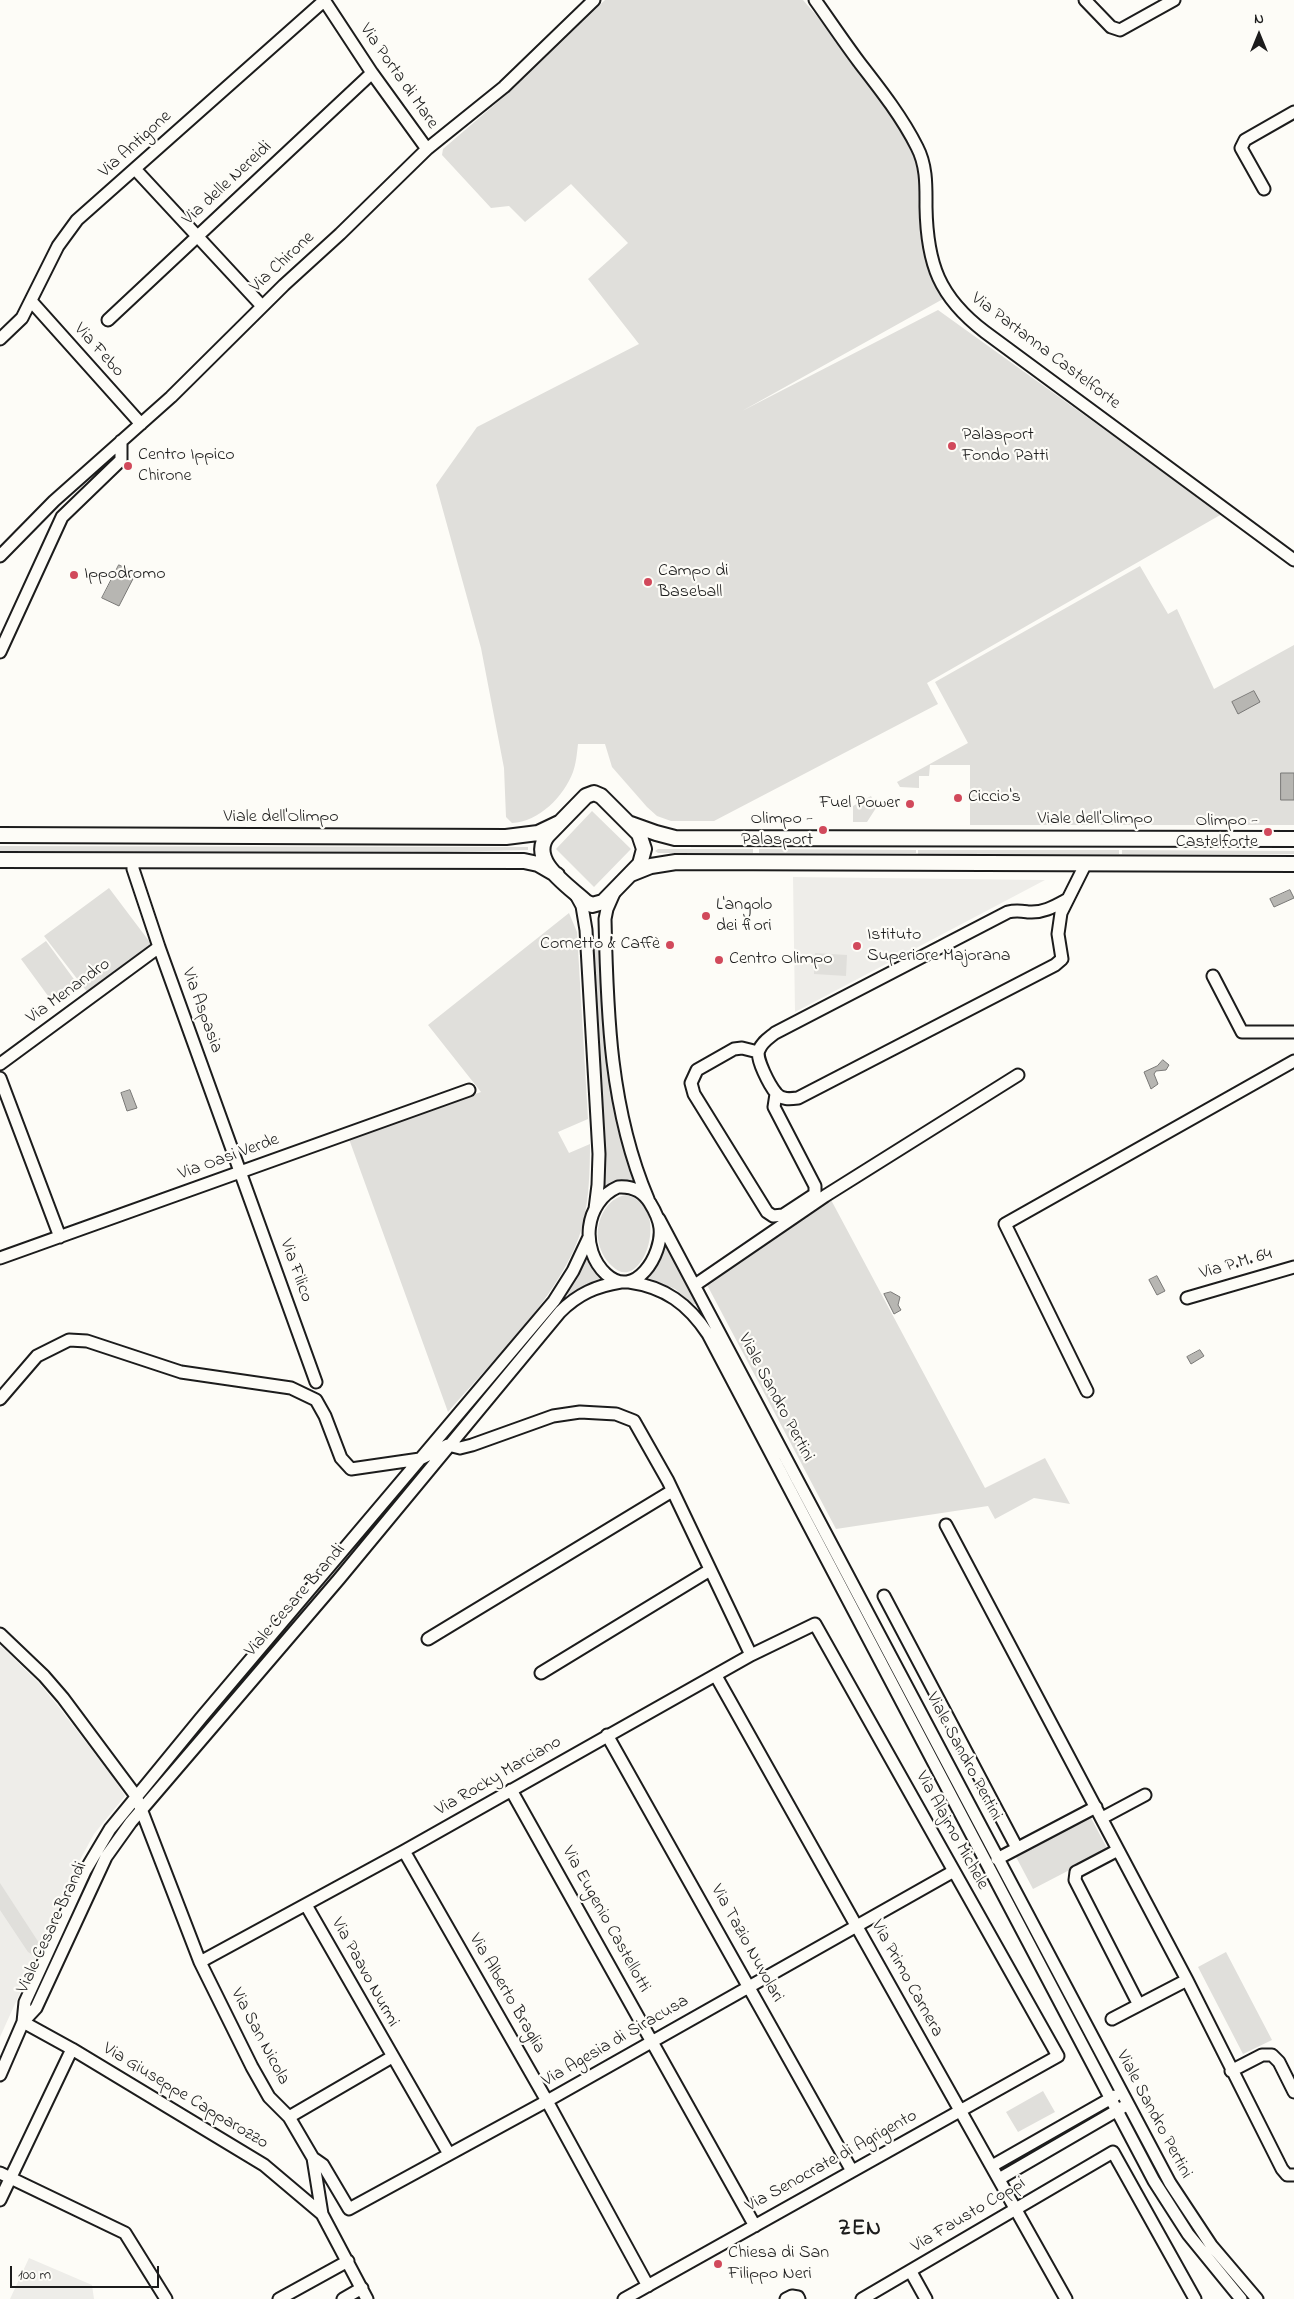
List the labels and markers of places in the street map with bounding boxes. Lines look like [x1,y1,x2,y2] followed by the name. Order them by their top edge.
[962,425,1049,468] place label: Palasport Fondo Patti
[946,440,958,452] marker: Palasport Fondo Patti
[138,445,235,488] place label: Centro Ippico Chirone
[122,460,134,472] marker: Centro Ippico Chirone
[658,561,729,604] place label: Campo di Baseball
[84,564,166,586] place label: Ippodromo
[68,569,80,581] marker: Ippodromo
[642,576,654,588] marker: Campo di Baseball
[968,787,1021,809] place label: Ciccio's
[952,792,964,804] marker: Ciccio's
[820,793,900,815] place label: Fuel Power
[904,798,916,810] marker: Fuel Power
[741,809,813,852] place label: Olimpo - Palasport
[1176,811,1258,854] place label: Olimpo - Castelforte
[817,824,829,836] marker: Olimpo - Palasport
[1262,826,1274,838] marker: Olimpo - Castelforte
[716,895,772,938] place label: L'angolo dei fiori
[700,910,712,922] marker: L'angolo dei fiori
[867,925,1010,968] place label: Istituto Superiore Majorana
[540,934,660,956] place label: Cornetto & Caffè
[664,939,676,951] marker: Cornetto & Caffè
[851,940,863,952] marker: Istituto Superiore Majorana
[729,949,833,971] place label: Centro Olimpo
[713,954,725,966] marker: Centro Olimpo
[728,2243,829,2286] place label: Chiesa di San Filippo Neri
[712,2258,724,2270] marker: Chiesa di San Filippo Neri

